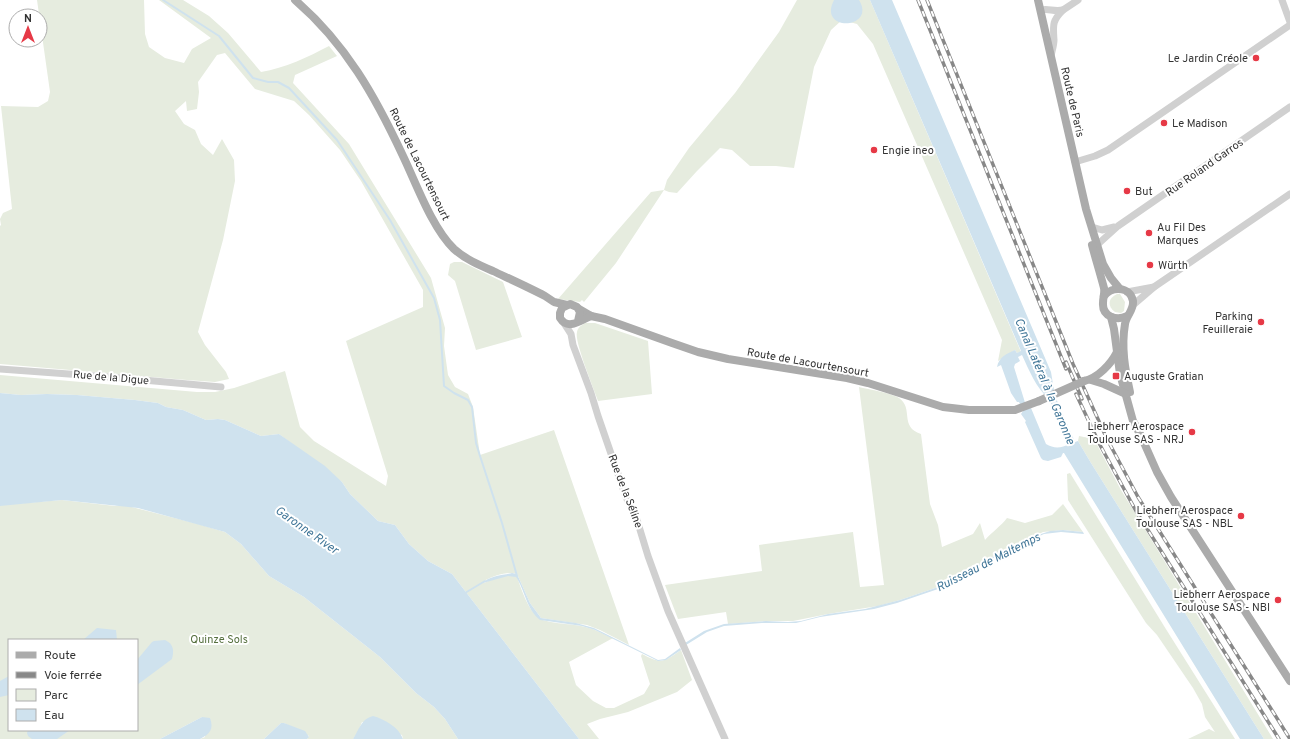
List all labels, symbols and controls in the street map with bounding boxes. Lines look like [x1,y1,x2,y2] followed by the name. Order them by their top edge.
[8,8,48,48] north arrow
[24,12,32,26] text: N
[1168,52,1248,66] place label: Le Jardin Créole
[1251,53,1261,63] marker: Le Jardin Créole
[1057,66,1087,139] street label: Route de Paris
[386,106,452,223] street label: Route de Lacourtensourt
[1172,117,1227,131] place label: Le Madison
[1159,118,1169,128] marker: Le Madison
[1163,136,1246,200] street label: Rue Roland Garros
[882,144,934,158] place label: Engie ineo
[869,145,879,155] marker: Engie ineo
[1135,185,1153,199] place label: But
[1122,186,1132,196] marker: But
[1157,221,1206,248] place label: Au Fil Des Marques
[1144,228,1154,238] marker: Au Fil Des Marques
[1158,259,1188,273] place label: Würth
[1145,260,1155,270] marker: Würth
[1202,310,1253,337] place label: Parking Feuilleraie
[1010,316,1078,448] water label: Canal Latéral à la Garonne
[1256,317,1266,327] marker: Parking Feuilleraie
[746,345,870,381] street label: Route de Lacourtensourt
[72,368,150,388] street label: Rue de la Digue
[1124,370,1204,384] place label: Auguste Gratian
[1111,371,1121,381] marker: Auguste Gratian
[1087,420,1184,447] place label: Liebherr Aerospace Toulouse SAS - NRJ
[1187,427,1197,437] marker: Liebherr Aerospace Toulouse SAS - NRJ
[605,452,646,530] street label: Rue de la Séline
[272,503,342,559] water label: Garonne River
[1136,504,1233,531] place label: Liebherr Aerospace Toulouse SAS - NBL
[1236,511,1246,521] marker: Liebherr Aerospace Toulouse SAS - NBL
[934,529,1044,596] water label: Ruisseau de Maltemps
[1174,588,1270,615] place label: Liebherr Aerospace Toulouse SAS - NBI
[1273,595,1283,605] marker: Liebherr Aerospace Toulouse SAS - NBI
[190,633,248,647] park label: Quinze Sols
[8,639,138,731] legend
[44,648,76,664] text: Route
[44,668,102,684] text: Voie ferrée
[44,688,68,704] text: Parc
[44,708,64,724] text: Eau

